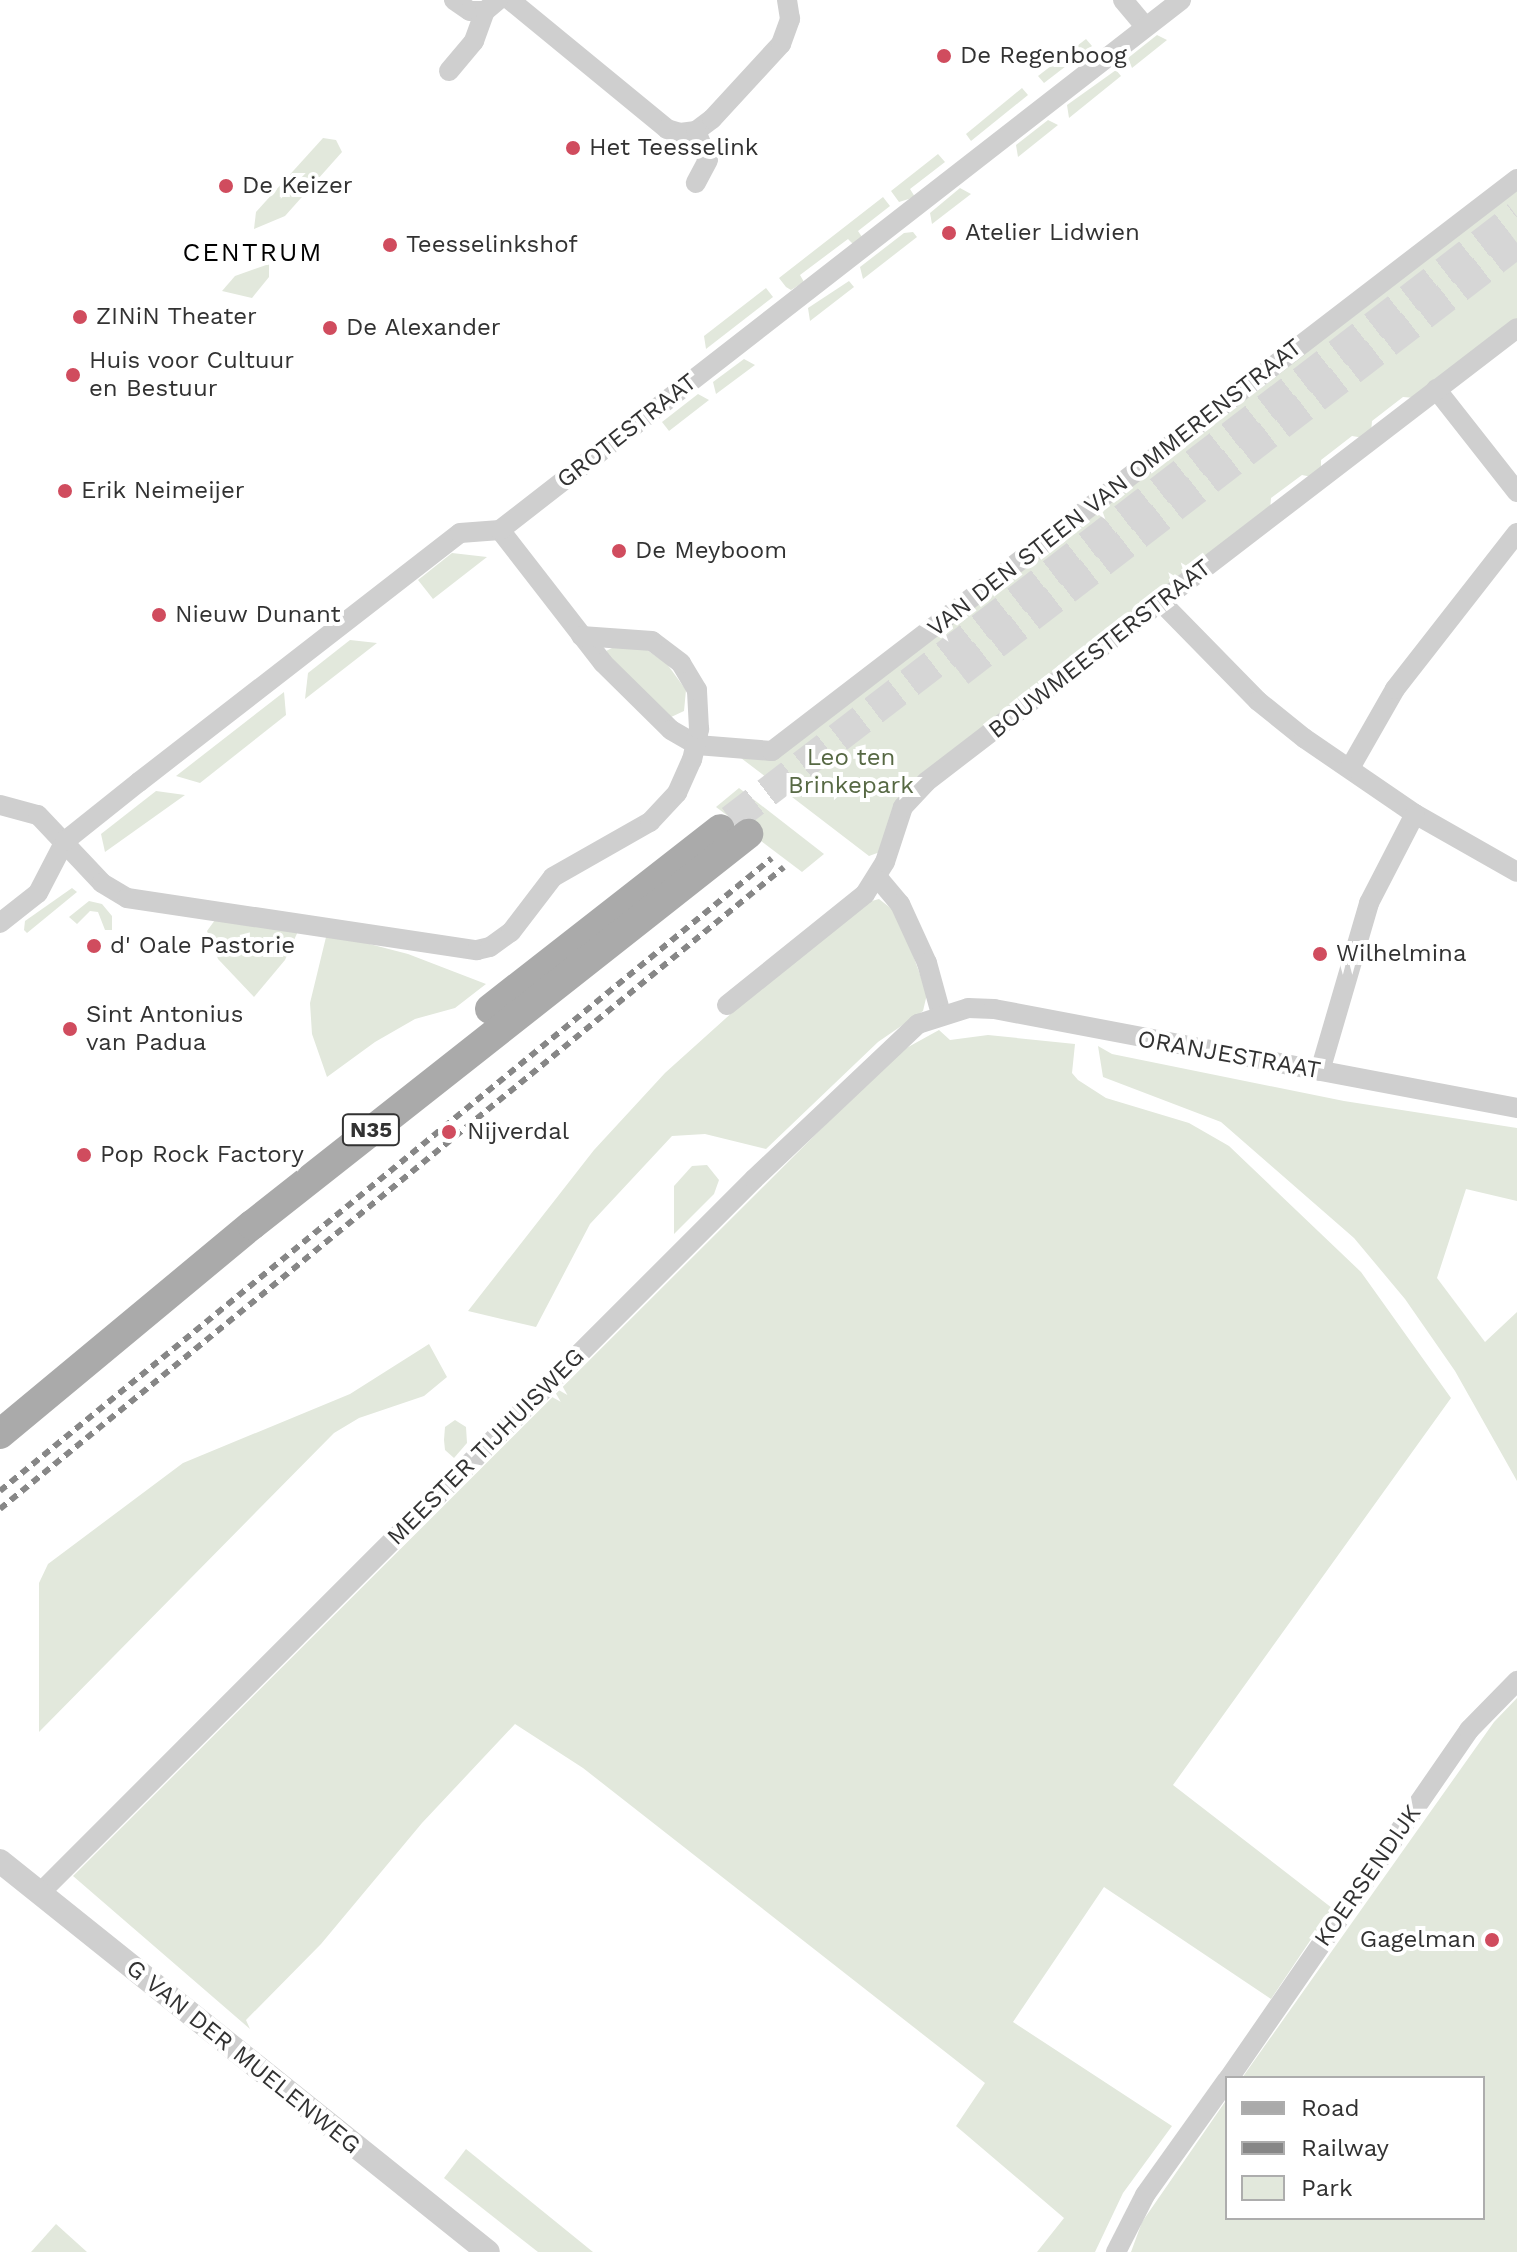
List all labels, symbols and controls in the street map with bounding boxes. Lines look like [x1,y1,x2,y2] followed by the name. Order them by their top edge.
[960,42,1127,70] place label: De Regenboog
[935,47,953,65] marker: De Regenboog
[589,134,759,162] place label: Het Teesselink
[564,139,582,157] marker: Het Teesselink
[242,172,353,200] place label: De Keizer
[217,177,235,195] marker: De Keizer
[965,219,1140,247] place label: Atelier Lidwien
[940,224,958,242] marker: Atelier Lidwien
[406,231,578,259] place label: Teesselinkshof
[381,236,399,254] marker: Teesselinkshof
[182,237,324,269] district label: CENTRUM
[96,303,258,331] place label: ZINiN Theater
[71,308,89,326] marker: ZINiN Theater
[346,314,502,342] place label: De Alexander
[321,319,339,337] marker: De Alexander
[922,333,1308,643] street label: VAN DEN STEEN VAN OMMERENSTRAAT
[89,347,295,403] place label: Huis voor Cultuur en Bestuur
[64,366,82,384] marker: Huis voor Cultuur en Bestuur
[551,367,703,495] street label: GROTESTRAAT
[81,477,245,505] place label: Erik Neimeijer
[56,482,74,500] marker: Erik Neimeijer
[635,537,787,565] place label: De Meyboom
[610,542,628,560] marker: De Meyboom
[983,553,1217,745] street label: BOUWMEESTERSTRAAT
[175,601,341,629] place label: Nieuw Dunant
[150,606,168,624] marker: Nieuw Dunant
[788,744,914,800] park label: Leo ten Brinkepark
[110,932,295,960] place label: d' Oale Pastorie
[85,937,103,955] marker: d' Oale Pastorie
[1336,940,1467,968] place label: Wilhelmina
[1311,945,1329,963] marker: Wilhelmina
[86,1001,244,1057] place label: Sint Antonius van Padua
[61,1020,79,1038] marker: Sint Antonius van Padua
[1135,1025,1323,1085] street label: ORANJESTRAAT
[341,1112,401,1148] road number: N35
[467,1118,569,1146] place label: Nijverdal
[438,1121,460,1143] marker: Nijverdal
[100,1141,304,1169] place label: Pop Rock Factory
[75,1146,93,1164] marker: Pop Rock Factory
[381,1342,591,1552] street label: MEESTER TIJHUISWEG
[1309,1800,1427,1952] street label: KOERSENDIJK
[1360,1926,1476,1954] place label: Gagelman
[1483,1931,1501,1949] marker: Gagelman
[120,1953,366,2161] street label: G VAN DER MUELENWEG
[1225,2076,1485,2220] legend
[1301,2094,1360,2122] text: Road
[1301,2134,1389,2162] text: Railway
[1301,2174,1353,2202] text: Park

